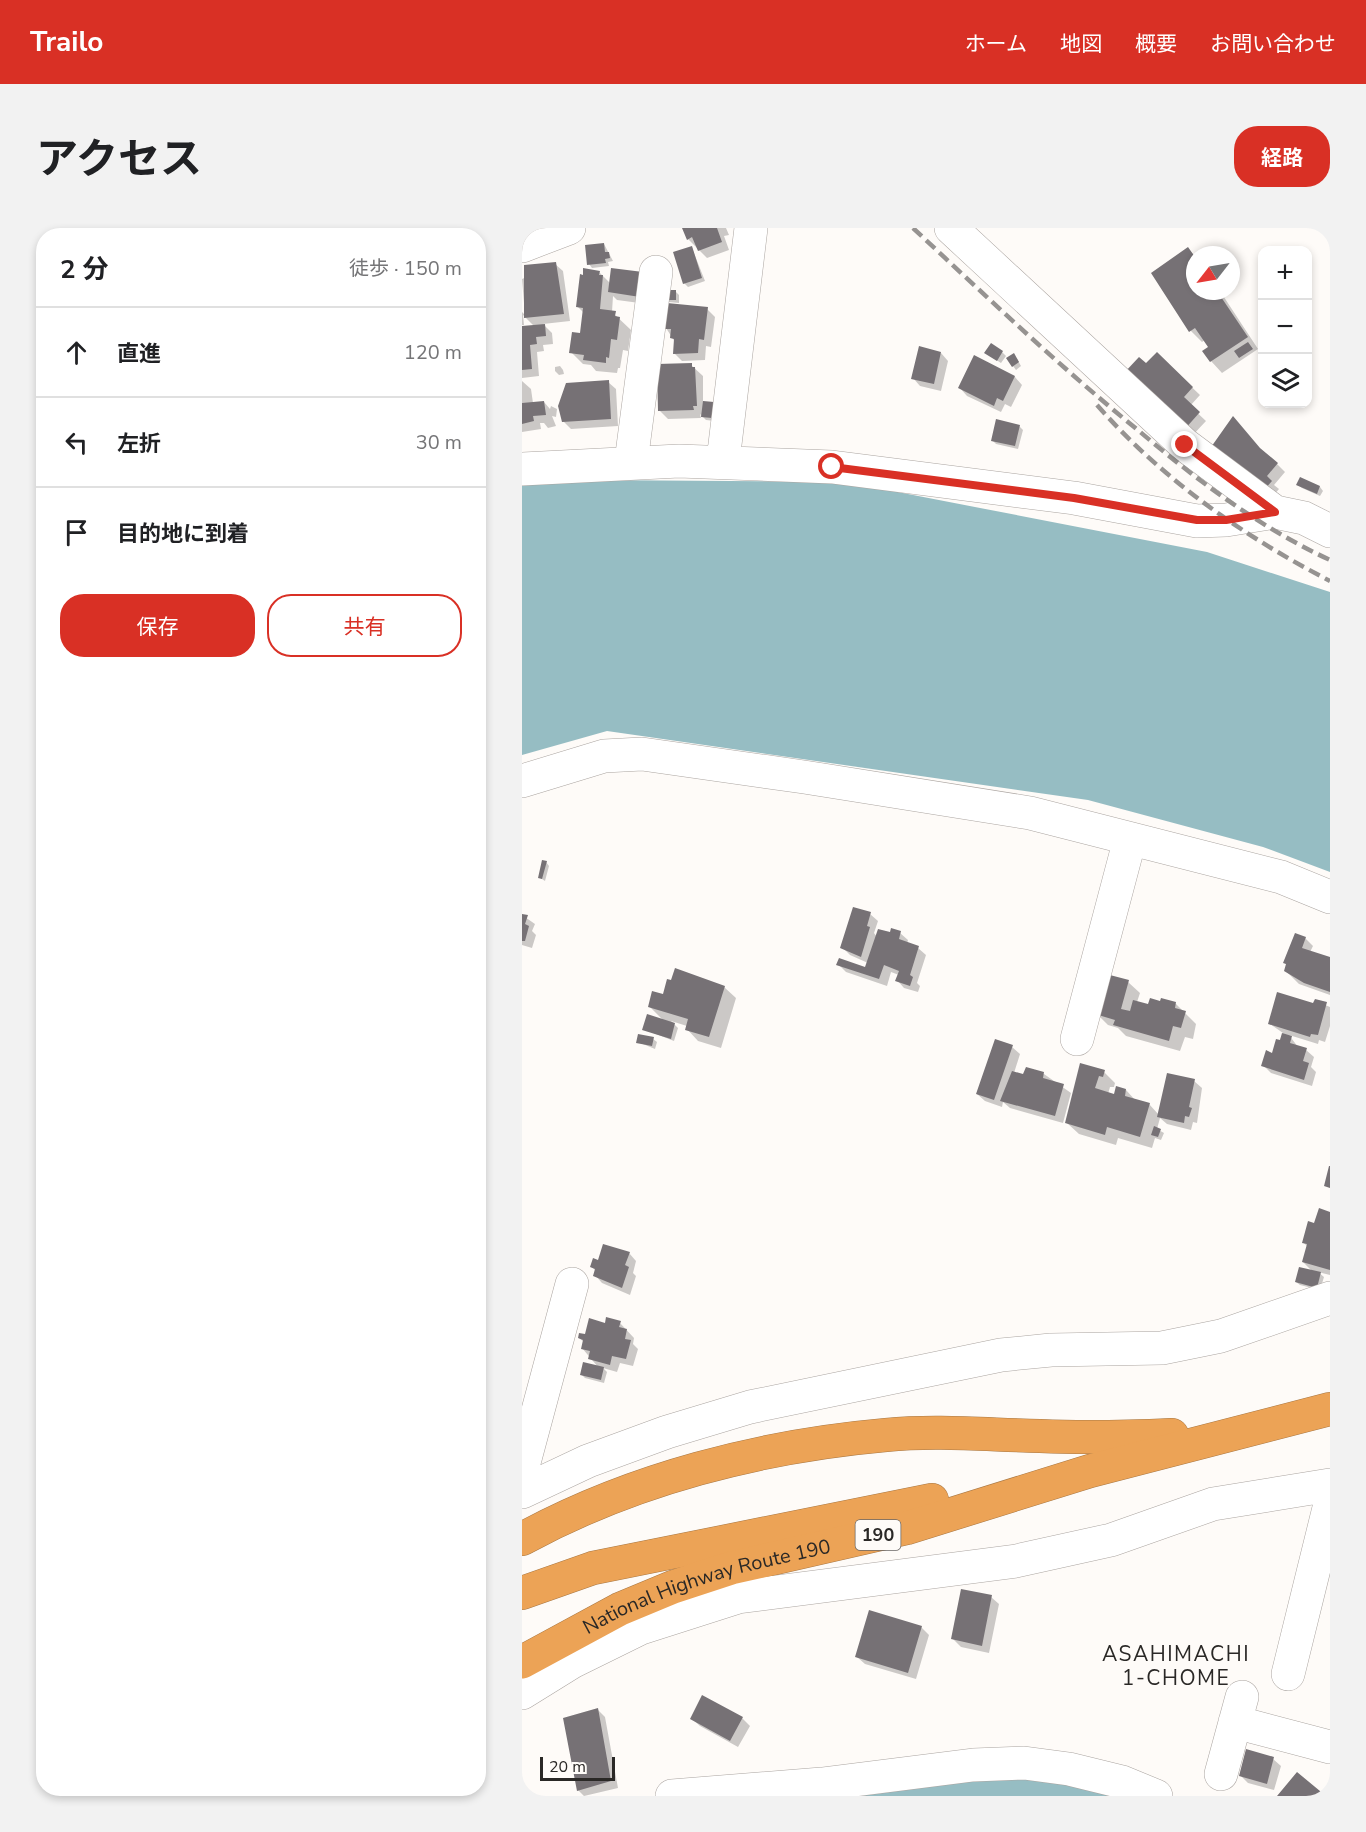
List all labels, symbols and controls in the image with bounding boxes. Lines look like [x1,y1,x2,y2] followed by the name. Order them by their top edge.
[30,23,103,61] text: Trailo
[965,30,1027,58] text: ホーム
[1060,30,1102,58] text: 地図
[1135,30,1177,58] text: 概要
[1210,30,1336,58] text: お問い合わせ
[1234,126,1330,187] button: 経路
[36,131,202,188] text: アクセス
[1186,246,1240,300] north arrow
[1258,246,1312,408] map controls
[1258,246,1312,300] button: +
[60,252,109,287] text: 2 分
[349,255,462,282] text: 徒歩 · 150 m
[1258,300,1312,354] button: −
[60,336,93,369] icon: ahead
[117,339,161,369] text: 直進
[404,339,462,366] text: 120 m
[1258,354,1312,408] button: layers
[60,426,93,459] icon: left
[117,429,161,459] text: 左折
[416,429,462,456] text: 30 m
[1171,431,1197,457] route end
[818,453,844,479] route start
[60,516,93,549] icon: arrive
[117,519,249,549] text: 目的地に到着
[60,594,255,657] button: 保存
[267,594,462,657] button: 共有
[856,1520,900,1550] road number: 190
[578,1532,833,1640] street label: National Highway Route 190
[1102,1640,1250,1692] district label: ASAHIMACHI 1-CHOME
[540,1754,615,1782] scale bar
[549,1756,586,1778] text: 20 m

